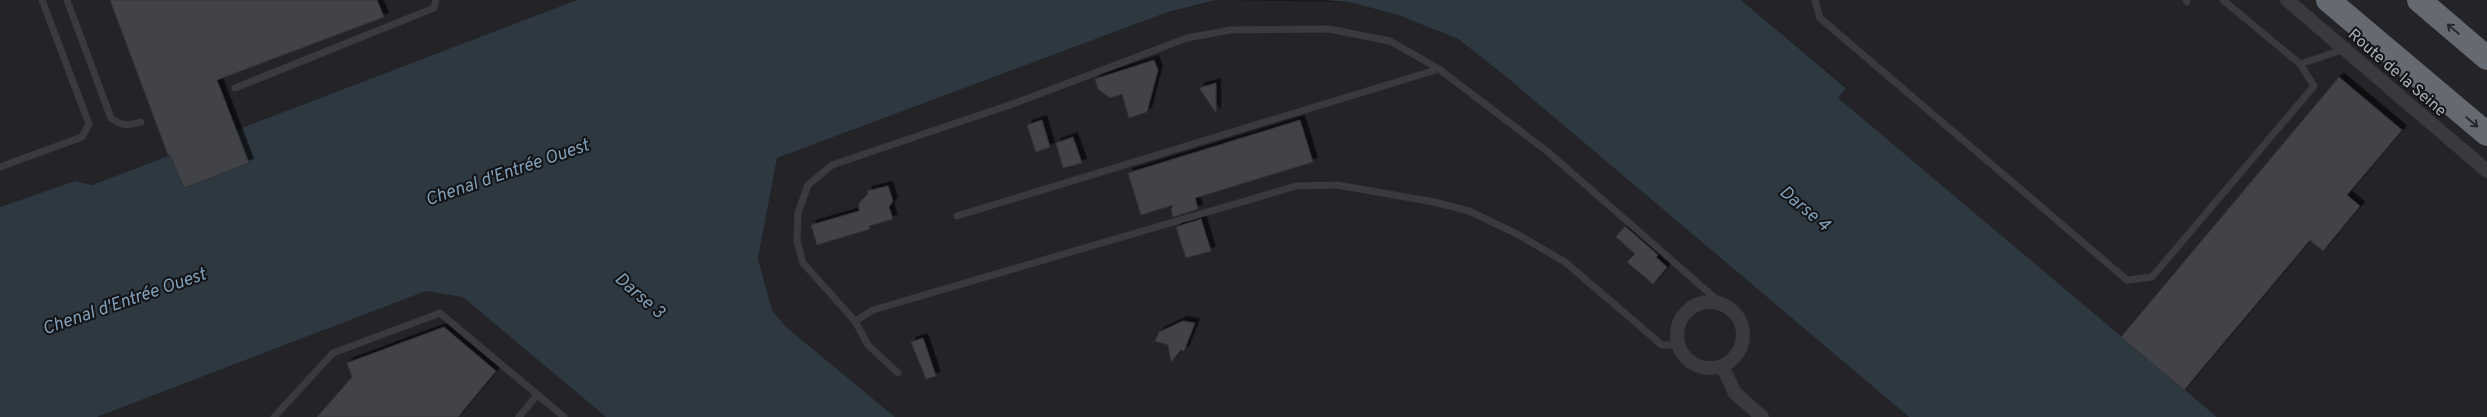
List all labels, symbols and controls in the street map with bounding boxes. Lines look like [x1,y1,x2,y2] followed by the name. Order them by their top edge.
[2447,23,2460,34] one-way arrow
[2343,25,2450,122] street label: Route de la Seine
[2466,116,2479,128] one-way arrow
[423,134,594,212] water label: Chenal d'Entrée Ouest
[1774,181,1835,237] water label: Darse 4
[40,263,211,341] water label: Chenal d'Entrée Ouest
[609,268,670,325] water label: Darse 3

